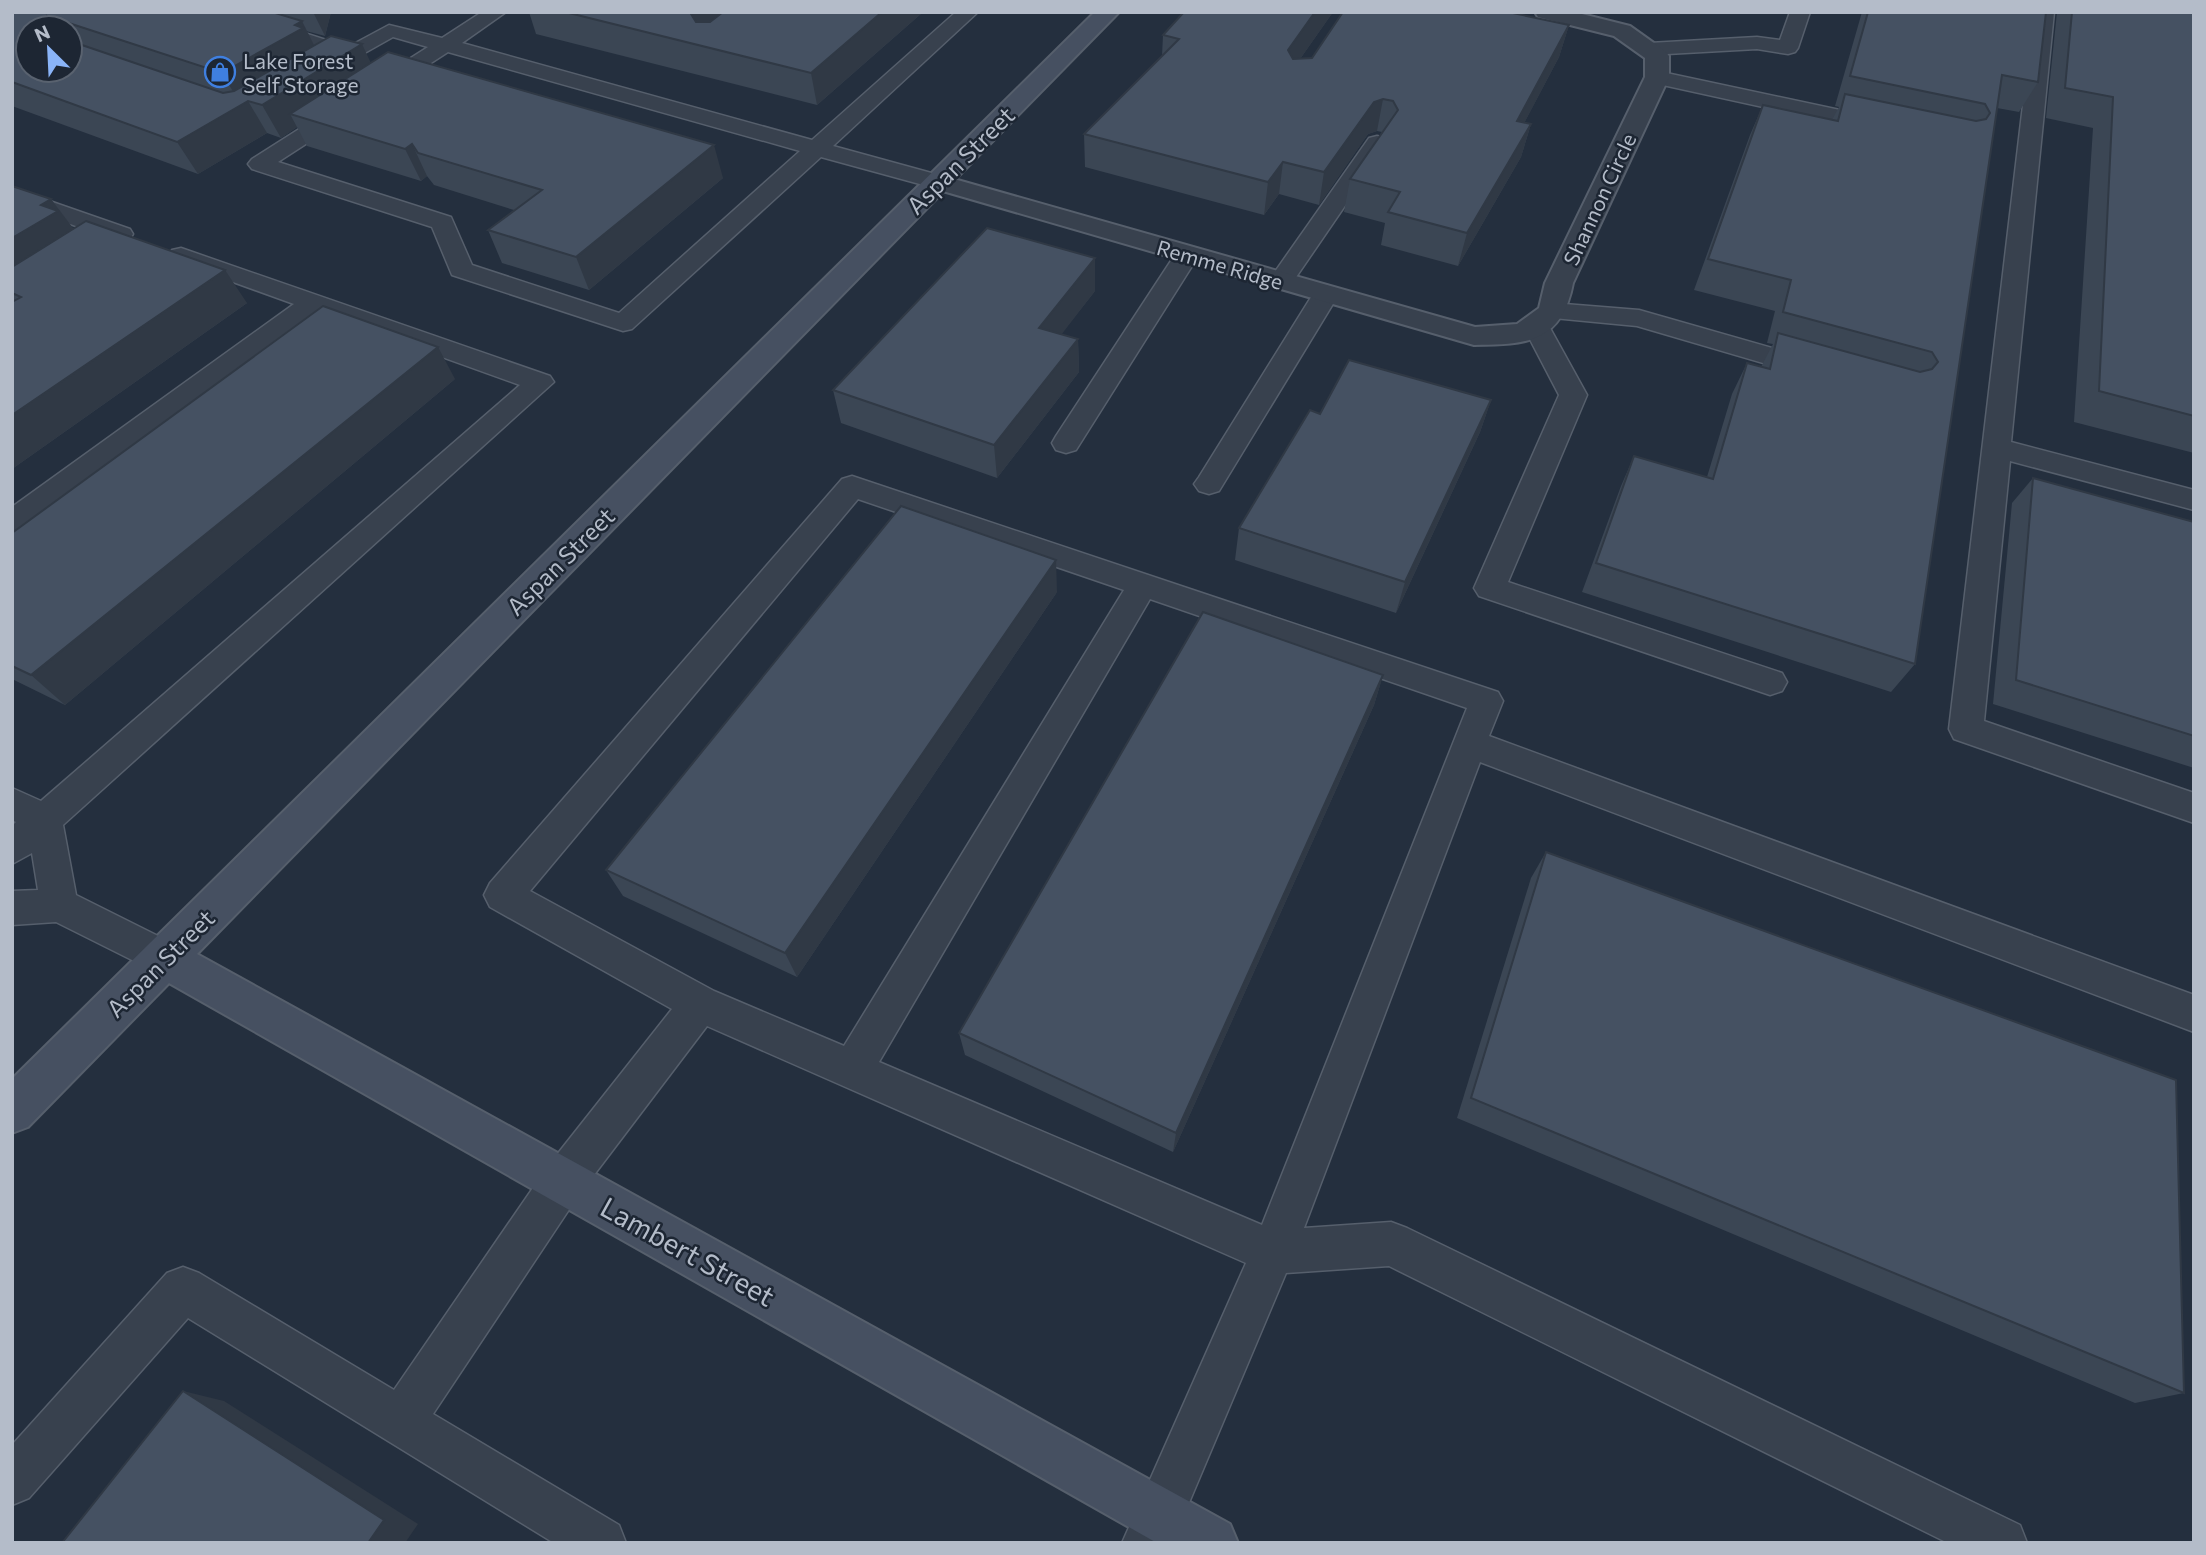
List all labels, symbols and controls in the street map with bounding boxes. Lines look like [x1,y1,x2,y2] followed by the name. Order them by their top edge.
[14,14,84,84] north arrow
[31,20,53,46] text: N
[243,48,359,97] place label: Lake Forest Self Storage
[203,55,237,89] shop icon: Lake Forest Self Storage
[900,100,1020,220] street label: Aspan Street
[1558,129,1640,269] street label: Shannon Circle
[1154,234,1286,294] street label: Remme Ridge
[500,501,620,621] street label: Aspan Street
[100,903,220,1023] street label: Aspan Street
[595,1189,781,1313] street label: Lambert Street

